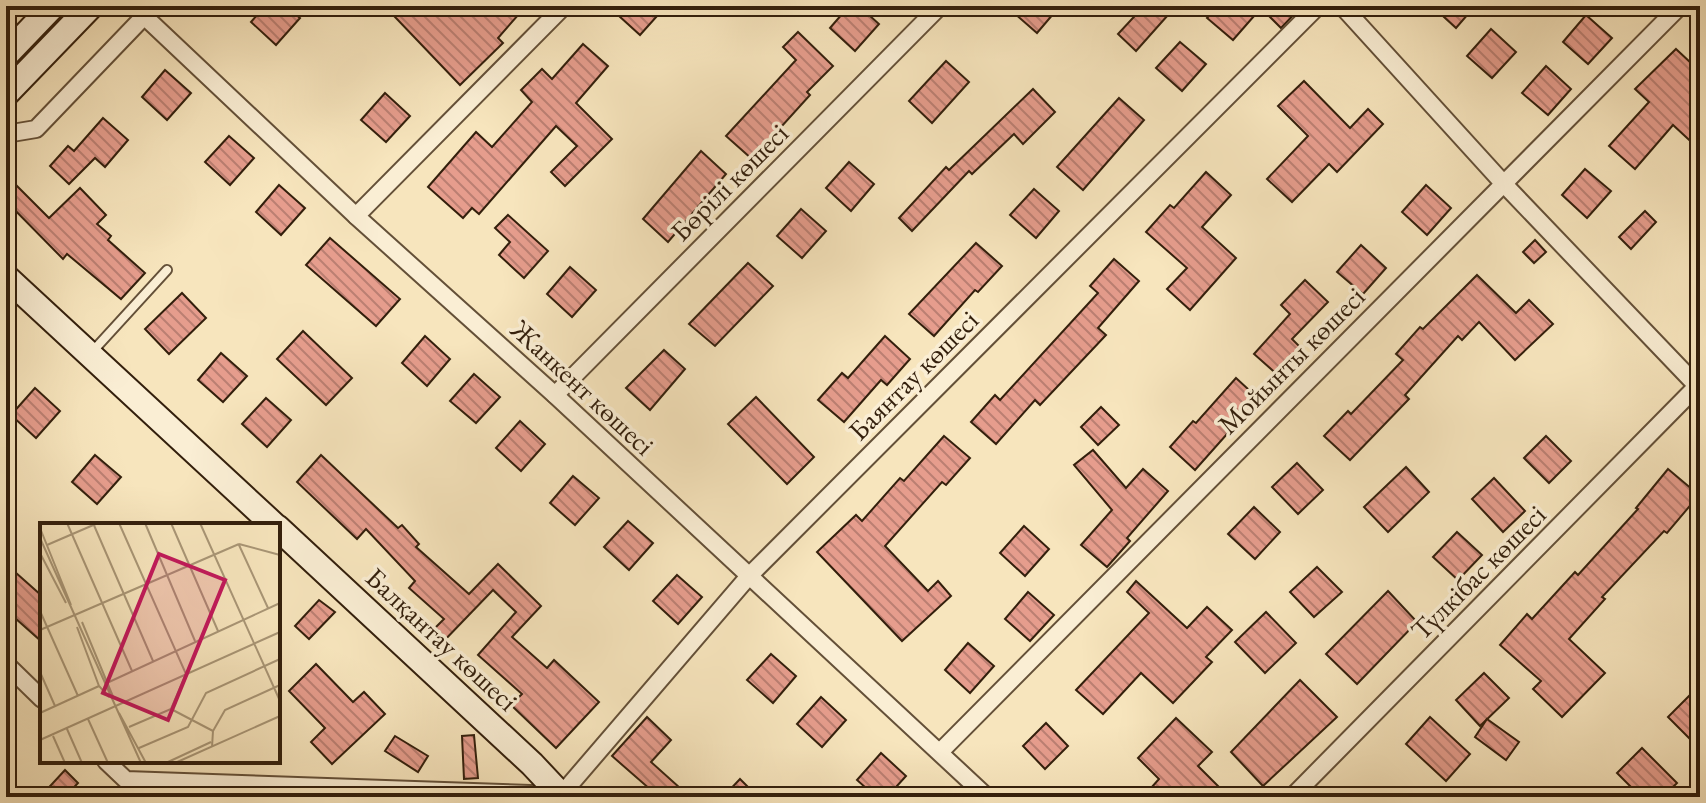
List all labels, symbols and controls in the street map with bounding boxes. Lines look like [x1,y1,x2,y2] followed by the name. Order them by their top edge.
[662,115,796,249] street label: Бөрілі көшесі
[1210,279,1372,441] street label: Мойынты көшесі
[840,302,986,448] street label: Баянтау көшесі
[503,311,663,463] street label: Жанкент көшесі
[1403,497,1553,647] street label: Түлкібас көшесі
[40,523,280,763] inset map
[358,559,526,719] street label: Балқантау көшесі

